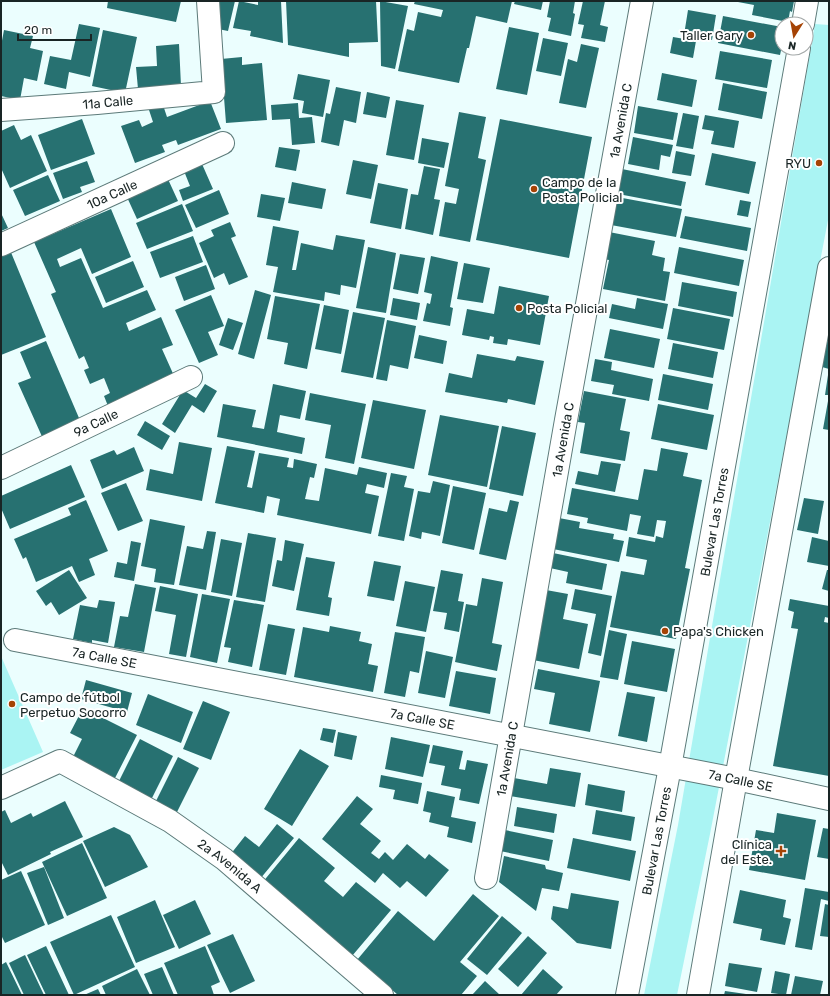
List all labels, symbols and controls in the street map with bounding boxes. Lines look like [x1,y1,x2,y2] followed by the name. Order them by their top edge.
[18,16,91,42] scale bar
[774,16,814,56] north arrow
[24,23,52,37] text: 20 m
[680,28,743,43] place label: Taller Gary
[746,30,756,40] marker: Taller Gary
[787,38,797,52] text: N
[606,82,634,160] street label: 1a Avenida C
[82,92,134,112] street label: 11a Calle
[785,156,811,171] place label: RYU
[814,158,824,168] marker: RYU
[542,175,622,205] place label: Campo de la Posta Policial
[84,176,139,212] street label: 10a Calle
[529,184,539,194] marker: Campo de la Posta Policial
[527,301,607,316] place label: Posta Policial
[514,303,524,313] marker: Posta Policial
[549,401,577,478] street label: 1a Avenida C
[71,406,120,440] street label: 9a Calle
[697,466,731,577] street label: Bulevar Las Torres
[673,624,764,639] place label: Papa's Chicken
[660,626,670,636] marker: Papa's Chicken
[71,644,138,671] street label: 7a Calle SE
[20,690,126,720] place label: Campo de fútbol Perpetuo Socorro
[7,699,17,709] marker: Campo de fútbol Perpetuo Socorro
[389,705,456,732] street label: 7a Calle SE
[493,720,521,798] street label: 1a Avenida C
[707,766,774,794] street label: 7a Calle SE
[639,785,674,896] street label: Bulevar Las Torres
[195,836,265,896] street label: 2a Avenida A
[721,837,772,867] place label: Clínica del Este.
[775,845,787,857] marker: Clínica del Este.

